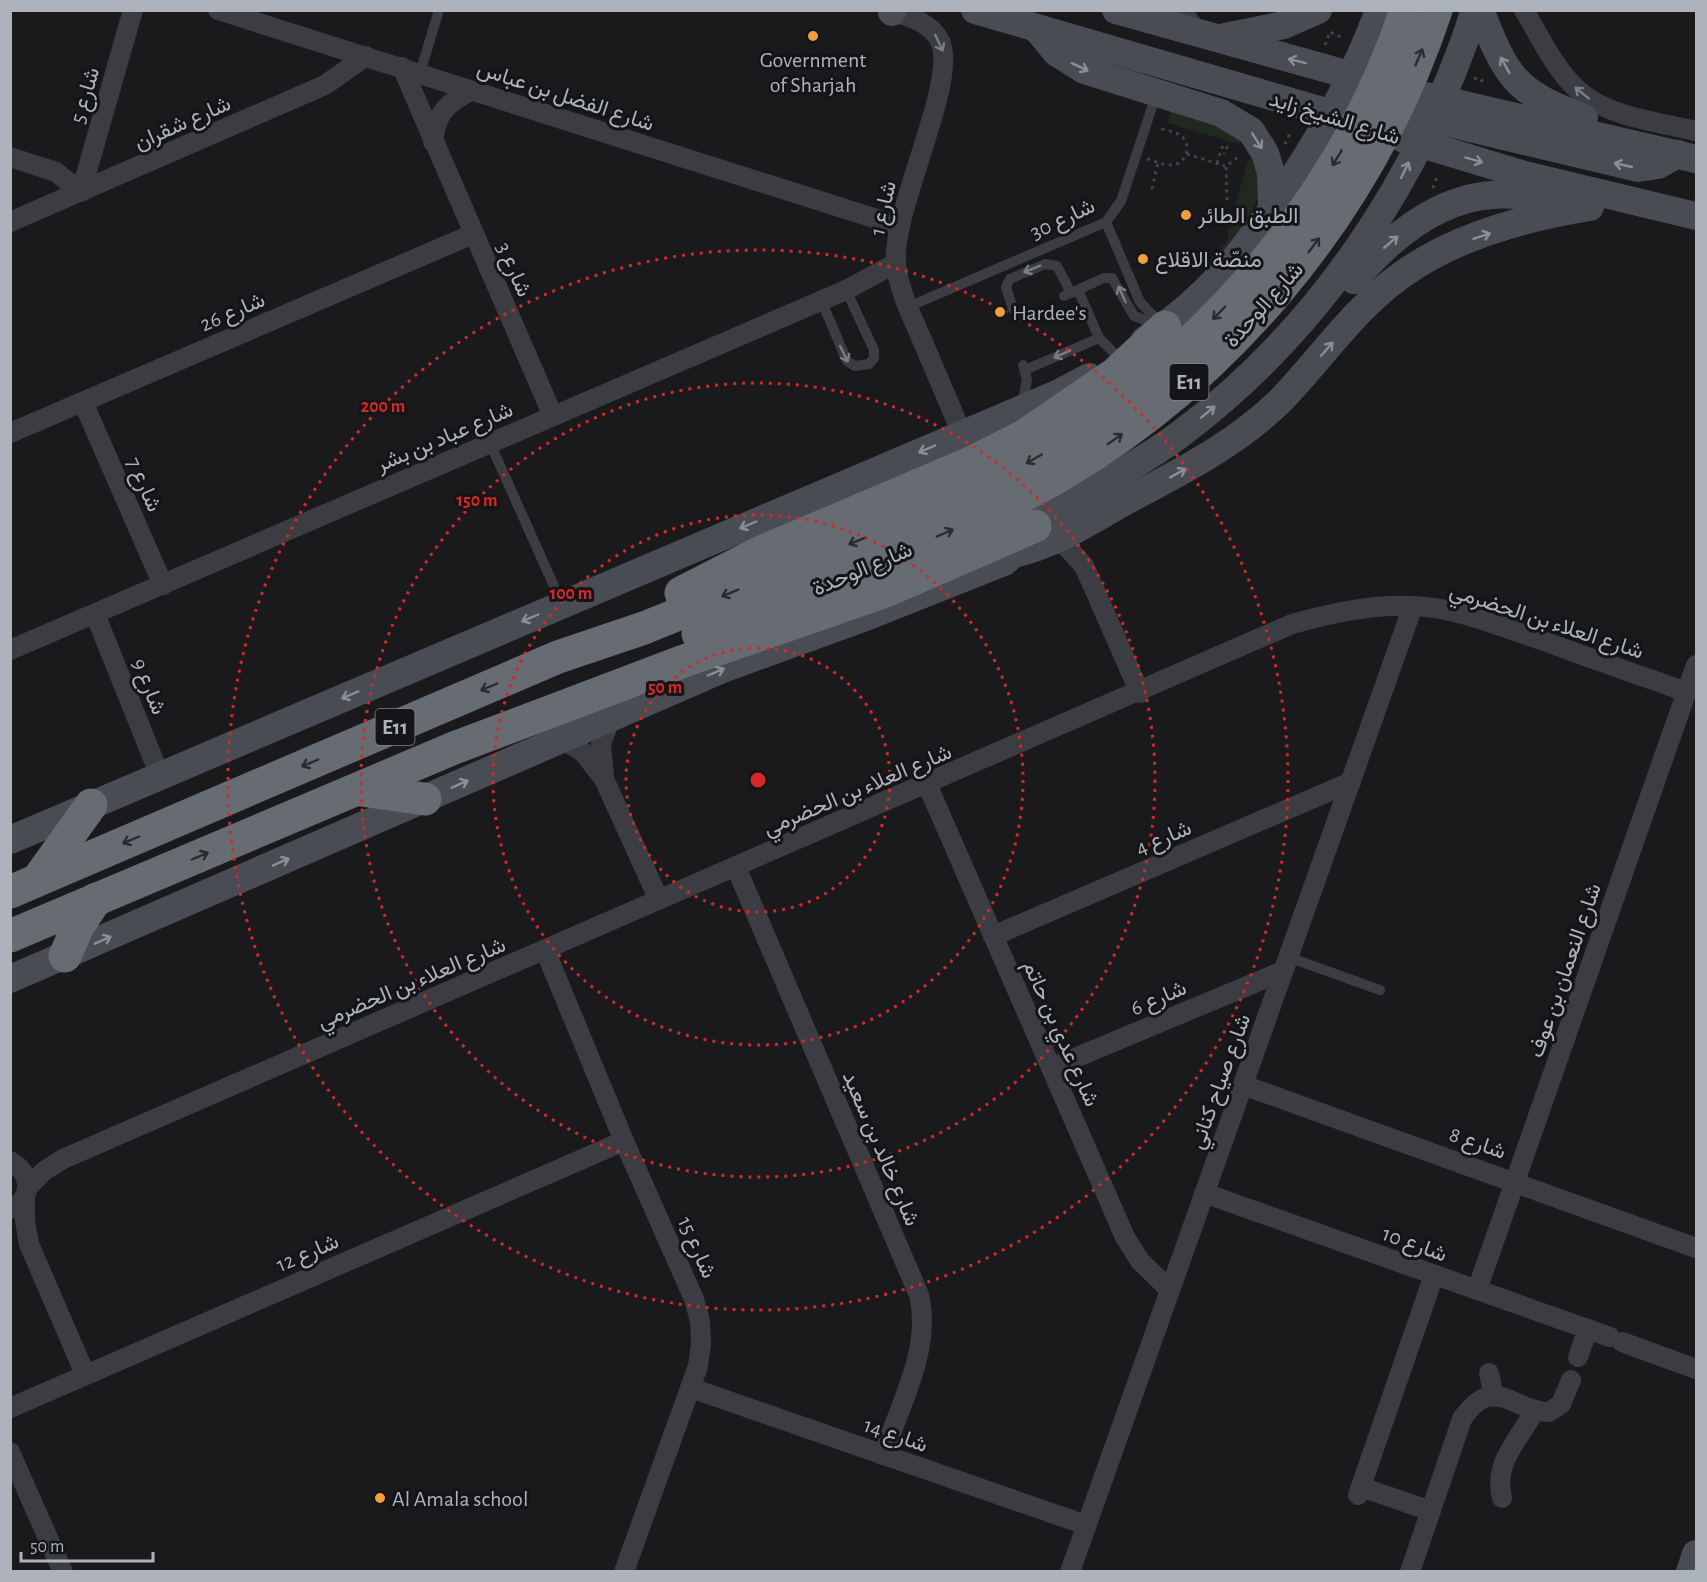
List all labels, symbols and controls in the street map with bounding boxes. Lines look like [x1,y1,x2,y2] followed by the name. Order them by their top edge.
[806,29,820,43] marker: Government of Sharjah
[934,33,945,51] one-way arrow
[1414,48,1425,67] one-way arrow
[760,49,866,96] place label: Government of Sharjah
[1288,55,1307,66] one-way arrow
[474,57,657,138] street label: شارع الفضل بن عباس
[1498,57,1510,74] one-way arrow
[1071,62,1089,74] one-way arrow
[67,65,106,127] street label: شارع 5
[1575,86,1591,99] one-way arrow
[1266,88,1403,151] street label: شارع الشيخ زايد
[131,92,235,157] street label: شارع شقران
[1251,132,1263,149] one-way arrow
[1331,149,1343,166] one-way arrow
[1464,155,1483,166] one-way arrow
[1614,159,1634,170] one-way arrow
[1400,161,1411,179] one-way arrow
[866,179,903,238] street label: شارع 1
[1027,194,1099,246] street label: شارع 30
[1197,205,1298,229] place label: الطبق الطائر
[1179,208,1193,222] marker: الطبق الطائر
[1472,229,1491,240] one-way arrow
[1383,235,1398,249] one-way arrow
[1308,237,1320,253] one-way arrow
[490,239,536,301] street label: شارع 3
[1155,249,1262,274] place label: منصّة الاقلاع
[1136,252,1150,266] marker: منصّة الاقلاع
[1220,258,1310,353] street label: شارع الوحدة
[1024,264,1042,275] one-way arrow
[1116,285,1127,304] one-way arrow
[197,288,269,338] street label: شارع 26
[1012,302,1087,324] place label: Hardee's
[993,305,1007,319] marker: Hardee's
[1212,306,1227,321] one-way arrow
[1320,342,1334,357] one-way arrow
[839,344,851,362] one-way arrow
[1054,349,1072,360] one-way arrow
[1170,364,1208,400] road number: E11
[361,398,405,416] text: 200 m
[372,398,517,479] street label: شارع عباد بن بشر
[1199,406,1215,419] one-way arrow
[1107,433,1123,445] one-way arrow
[919,444,937,455] one-way arrow
[1026,453,1043,465] one-way arrow
[120,454,166,516] street label: شارع 7
[1169,466,1186,478] one-way arrow
[457,492,497,510] text: 150 m
[739,520,757,532] one-way arrow
[935,526,953,538] one-way arrow
[848,536,867,547] one-way arrow
[809,538,917,602] street label: شارع الوحدة
[1445,579,1646,669] street label: شارع العلاء بن الحضرمي
[550,585,592,603] text: 100 m
[721,588,739,599] one-way arrow
[521,613,539,625] one-way arrow
[125,655,170,719] street label: شارع 9
[706,666,725,677] one-way arrow
[648,679,682,697] text: 50 m
[481,682,499,693] one-way arrow
[342,690,360,701] one-way arrow
[376,709,414,745] road number: E11
[760,740,958,846] street label: شارع العلاء بن الحضرمي
[301,759,319,770] one-way arrow
[748,770,768,790] centre of rings
[451,777,469,789] one-way arrow
[1132,816,1196,862] street label: شارع 4
[122,835,140,846] one-way arrow
[190,850,208,861] one-way arrow
[272,855,290,867] one-way arrow
[1525,880,1608,1061] street label: شارع النعمان بن عوف
[93,933,111,945] one-way arrow
[314,933,512,1039] street label: شارع العلاء بن الحضرمي
[1013,957,1103,1113] street label: شارع عدي بن حاتم
[1127,976,1191,1022] street label: شارع 6
[1185,1011,1261,1154] street label: شارع صياح كناني
[836,1068,924,1230] street label: شارع خالد بن سعيد
[1446,1123,1509,1166] street label: شارع 8
[671,1213,720,1283] street label: شارع 15
[1378,1222,1450,1269] street label: شارع 10
[273,1230,343,1279] street label: شارع 12
[860,1414,930,1459] street label: شارع 14
[392,1488,528,1510] place label: Al Amala school
[373,1491,387,1505] marker: Al Amala school
[21,1525,153,1563] scale bar
[30,1538,64,1556] text: 50 m

